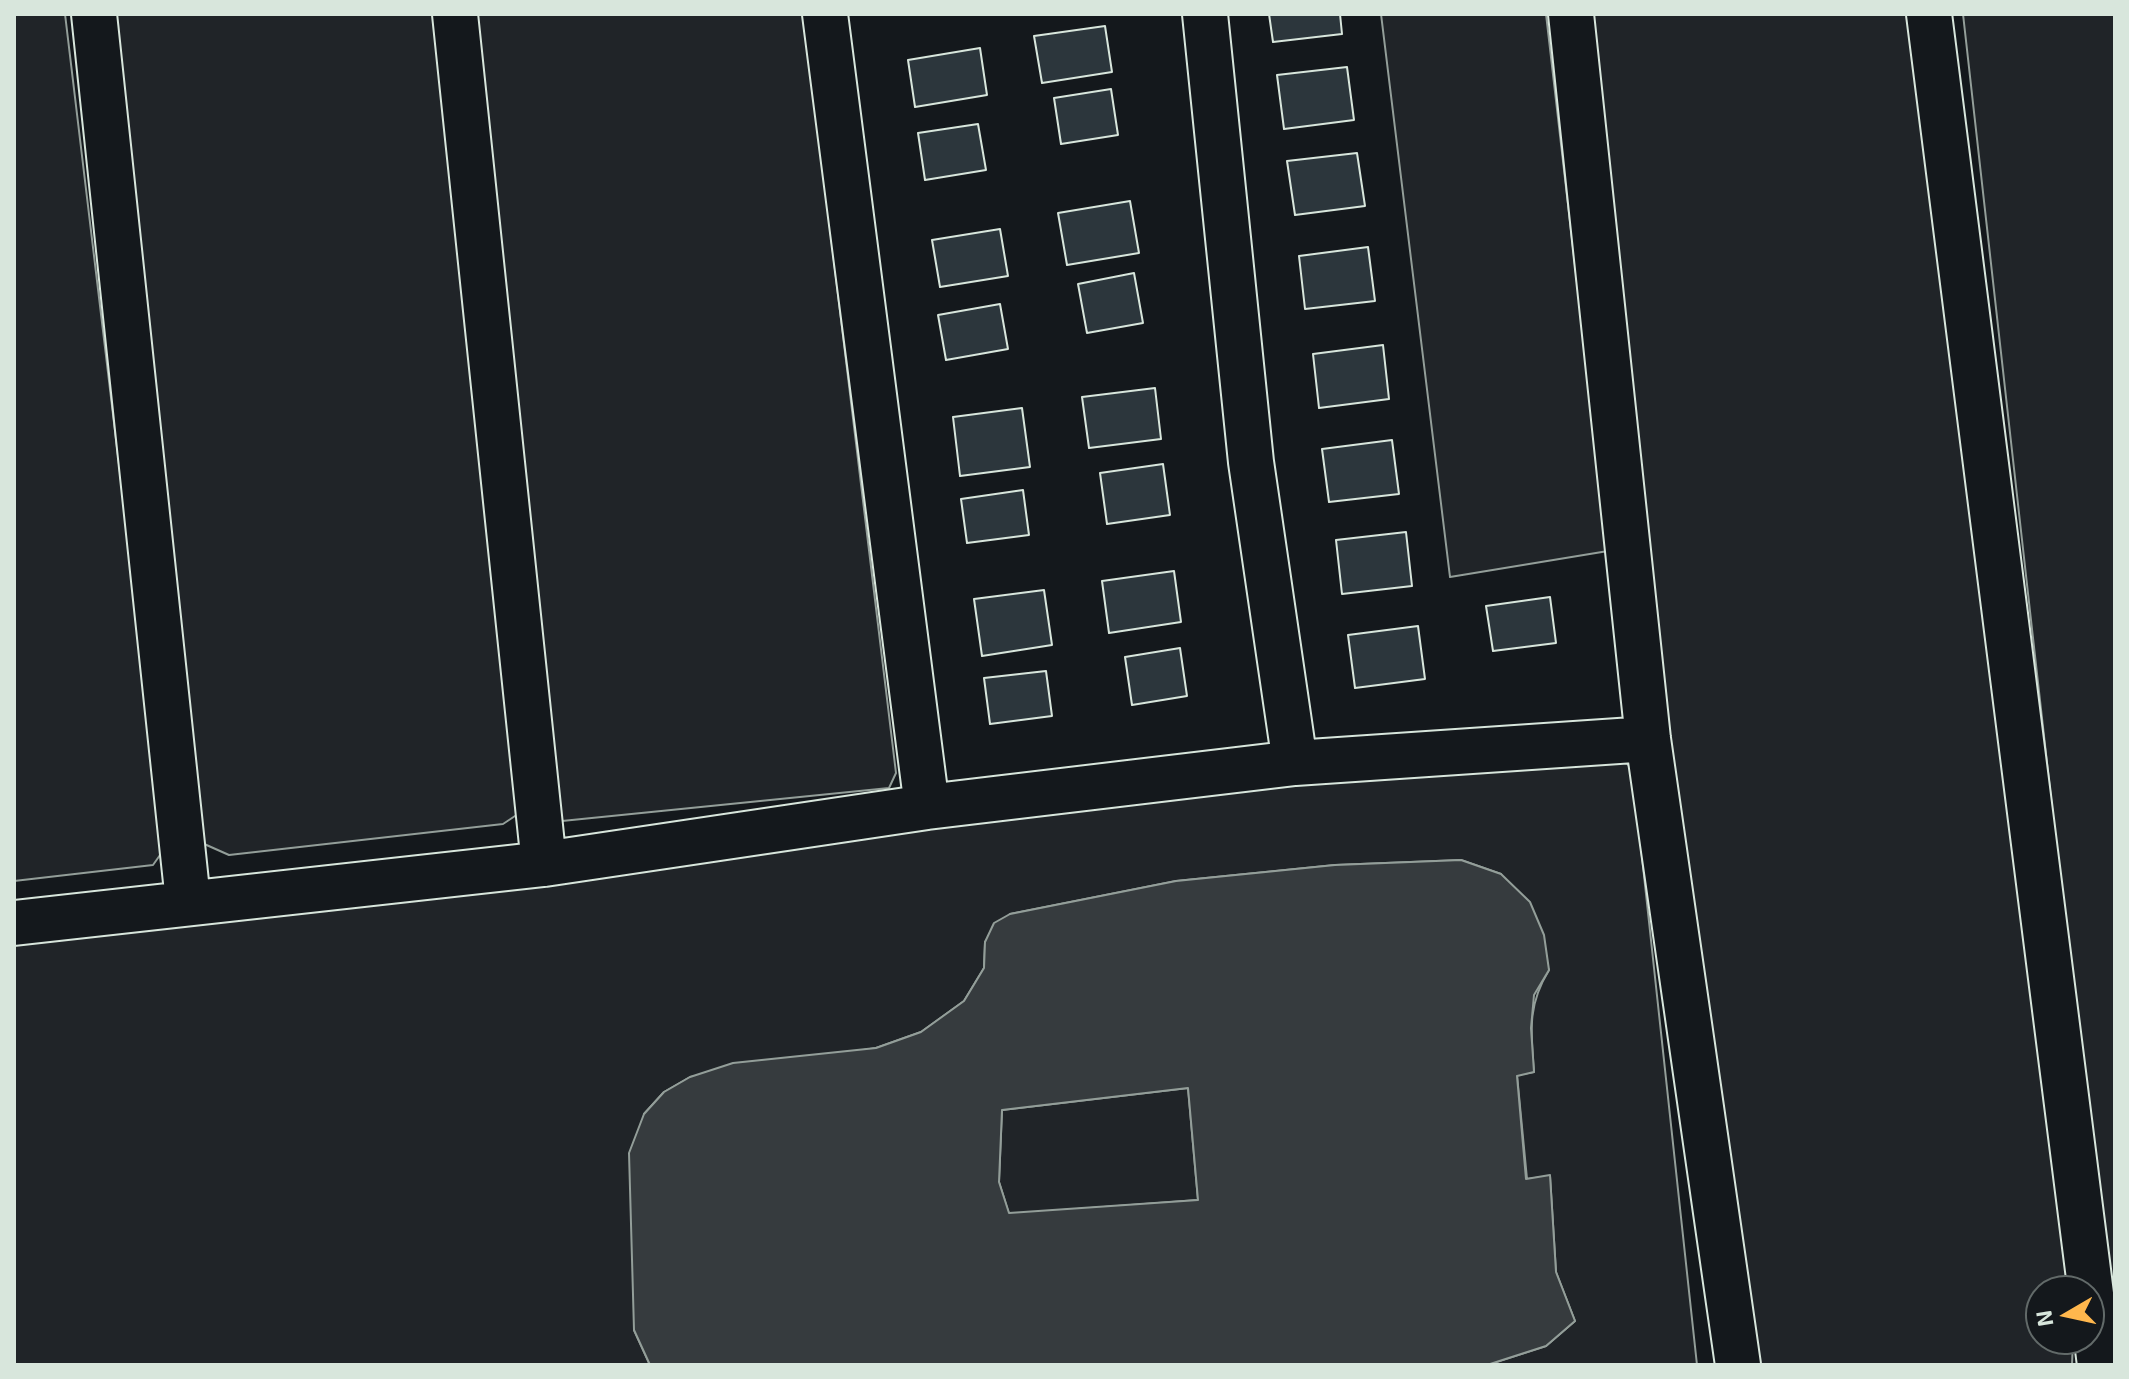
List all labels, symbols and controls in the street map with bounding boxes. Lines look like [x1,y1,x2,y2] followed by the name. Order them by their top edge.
[2025,1275,2105,1355] north arrow
[2029,1309,2057,1328] text: N

